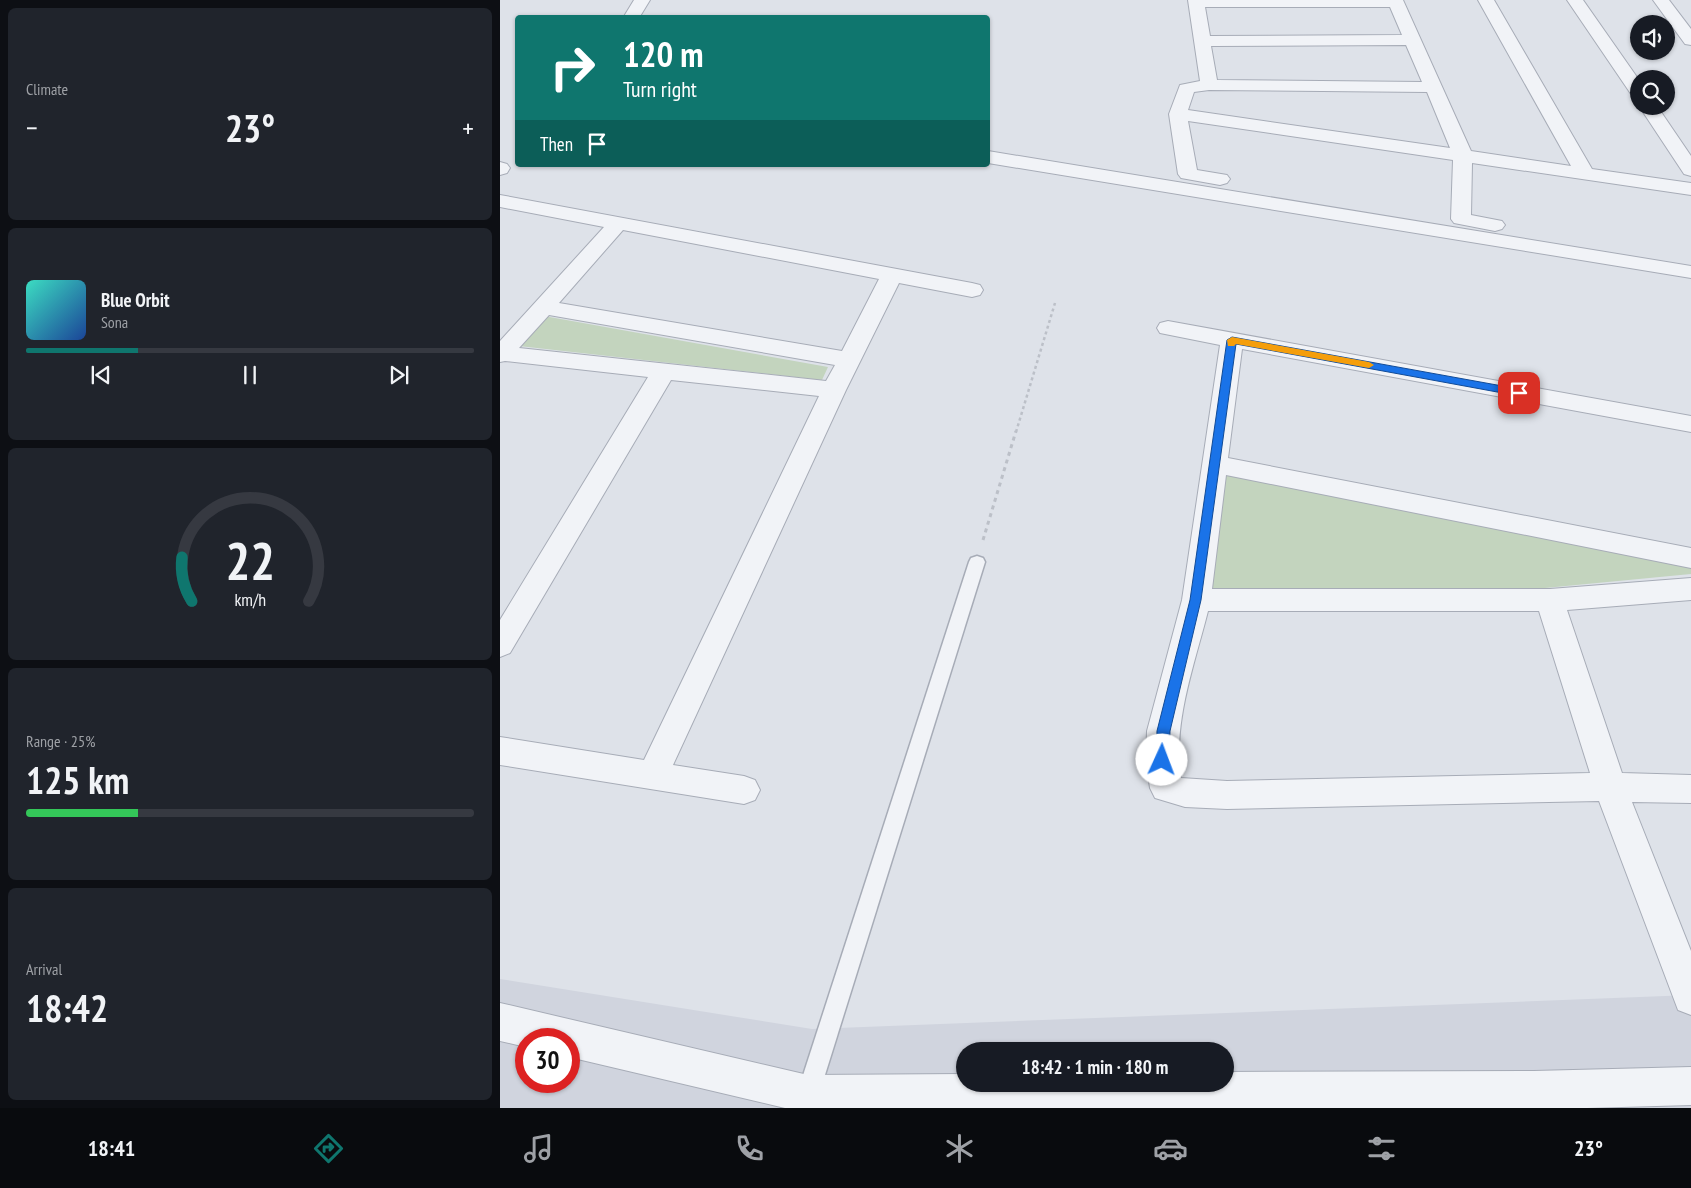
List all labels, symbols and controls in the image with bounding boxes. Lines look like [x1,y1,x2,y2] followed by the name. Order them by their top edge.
[1630,15,1675,115] map controls
[1630,15,1675,60] button: sound
[623,31,704,77] text: 120 m
[540,35,605,100] icon: right
[1630,70,1675,115] button: search
[623,75,697,103] text: Turn right
[26,79,68,99] text: Climate
[225,103,275,152] text: 23°
[26,109,38,146] text: −
[462,109,474,146] text: +
[583,130,611,158] icon: arrive
[540,132,573,156] text: Then
[101,288,170,312] text: Blue Orbit
[101,312,128,332] text: Sona
[87,361,115,389] icon: previous
[236,361,264,389] icon: pause
[385,361,413,389] icon: next
[1498,372,1540,414] pin
[1505,379,1533,407] icon: arrive
[225,527,275,594] text: 22
[234,588,266,611] text: km/h
[26,731,95,751] text: Range · 25%
[1135,733,1187,785] position arrow
[26,755,129,804] text: 125 km
[26,959,62,979] text: Arrival
[26,983,108,1032] text: 18:42
[515,1028,580,1093] speed limit sign: 30
[1022,1055,1168,1079] text: 18:42 · 1 min · 180 m
[311,1131,346,1166] icon: directions
[521,1131,556,1166] icon: music
[732,1131,767,1166] icon: phone
[942,1131,977,1166] icon: climate
[1153,1131,1188,1166] icon: car
[1364,1131,1399,1166] icon: filters
[88,1134,135,1162] text: 18:41
[1574,1134,1603,1162] text: 23°

